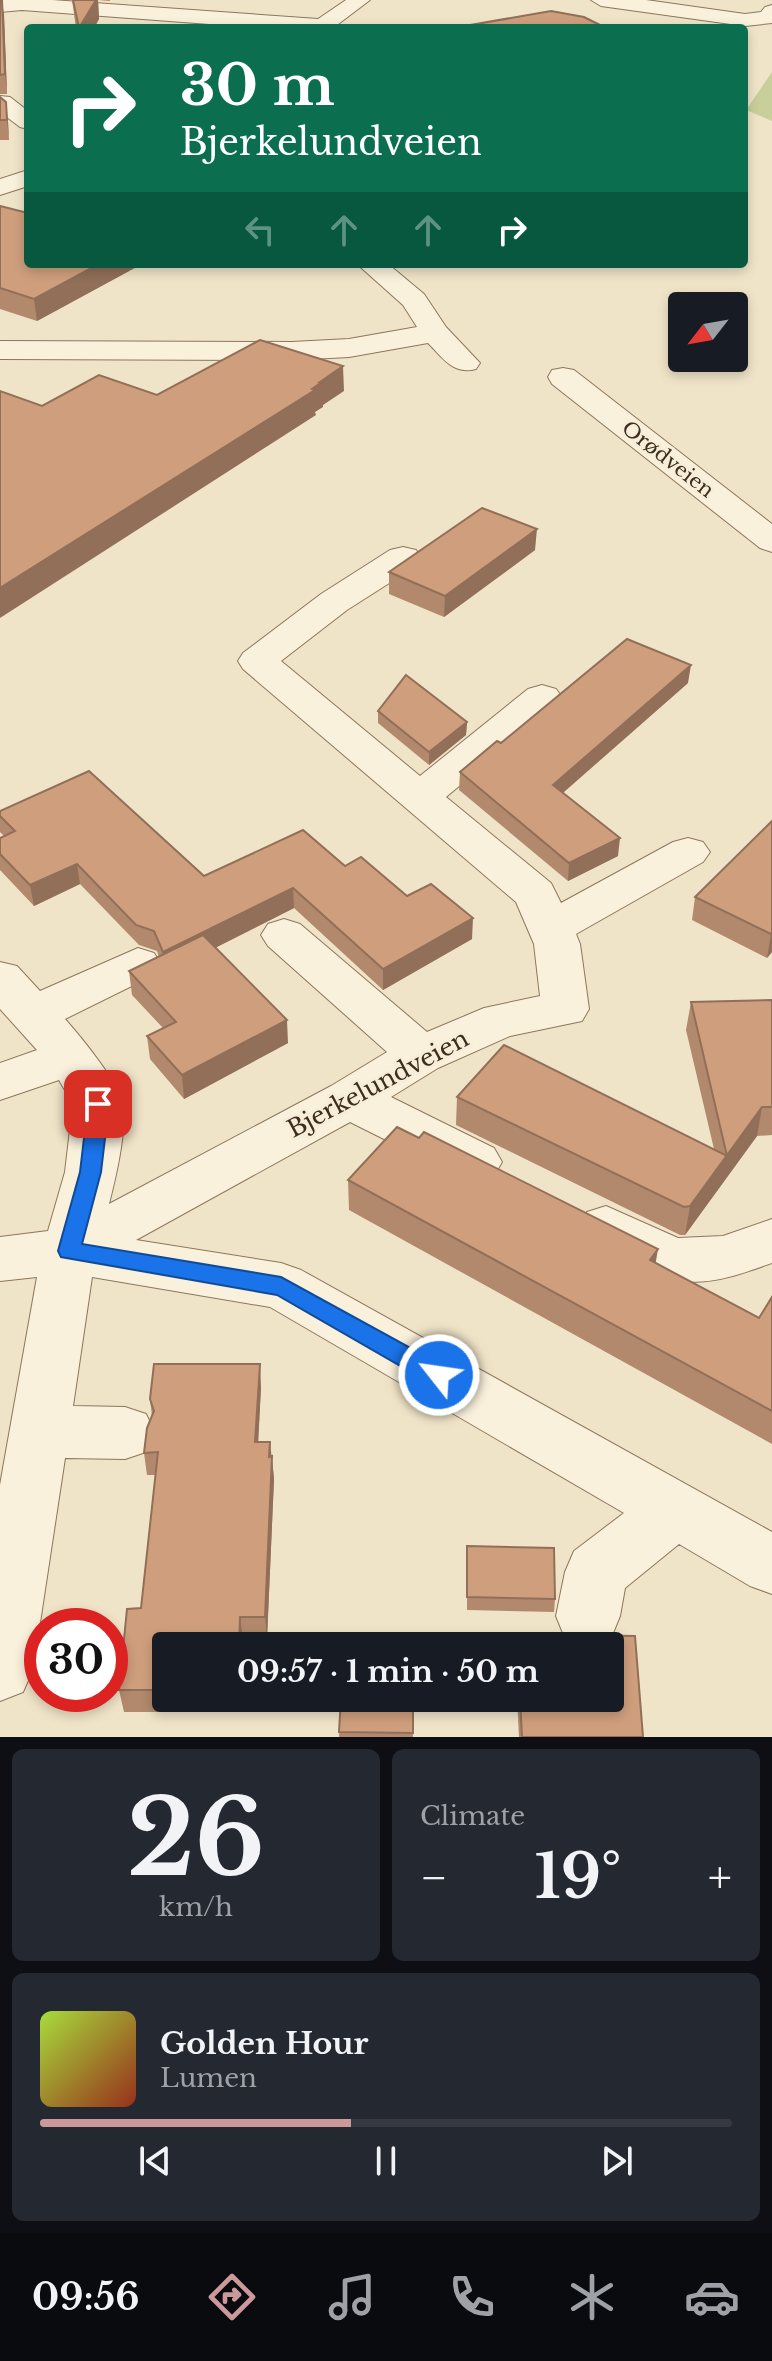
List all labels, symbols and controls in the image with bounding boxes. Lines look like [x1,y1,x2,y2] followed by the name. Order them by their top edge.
[180,51,335,120] text: 30 m
[48,56,152,160] icon: right
[180,120,482,165] text: Bjerkelundveien
[238,208,282,252] icon: left
[322,208,366,252] icon: ahead
[406,208,450,252] icon: ahead
[490,208,534,252] icon: right
[668,292,748,372] north arrow
[668,292,748,372] map controls
[617,416,719,502] street label: Orødveien
[282,1024,473,1144] street label: Bjerkelundveien
[64,1070,132,1138] pin
[76,1082,120,1126] icon: arrive
[397,1333,481,1417] position arrow
[24,1608,128,1712] speed limit sign: 30
[237,1653,539,1690] text: 09:57 · 1 min · 50 m
[127,1774,265,1903] text: 26
[420,1800,525,1832] text: Climate
[535,1840,621,1914] text: 19°
[420,1850,448,1905] text: −
[708,1850,732,1905] text: +
[159,1891,233,1923] text: km/h
[160,2025,369,2062] text: Golden Hour
[160,2062,257,2094] text: Lumen
[133,2139,177,2183] icon: previous
[364,2139,408,2183] icon: pause
[595,2139,639,2183] icon: next
[204,2269,260,2325] icon: directions
[324,2269,380,2325] icon: music
[444,2269,500,2325] icon: phone
[564,2269,620,2325] icon: climate
[684,2269,740,2325] icon: car
[32,2275,139,2320] text: 09:56

